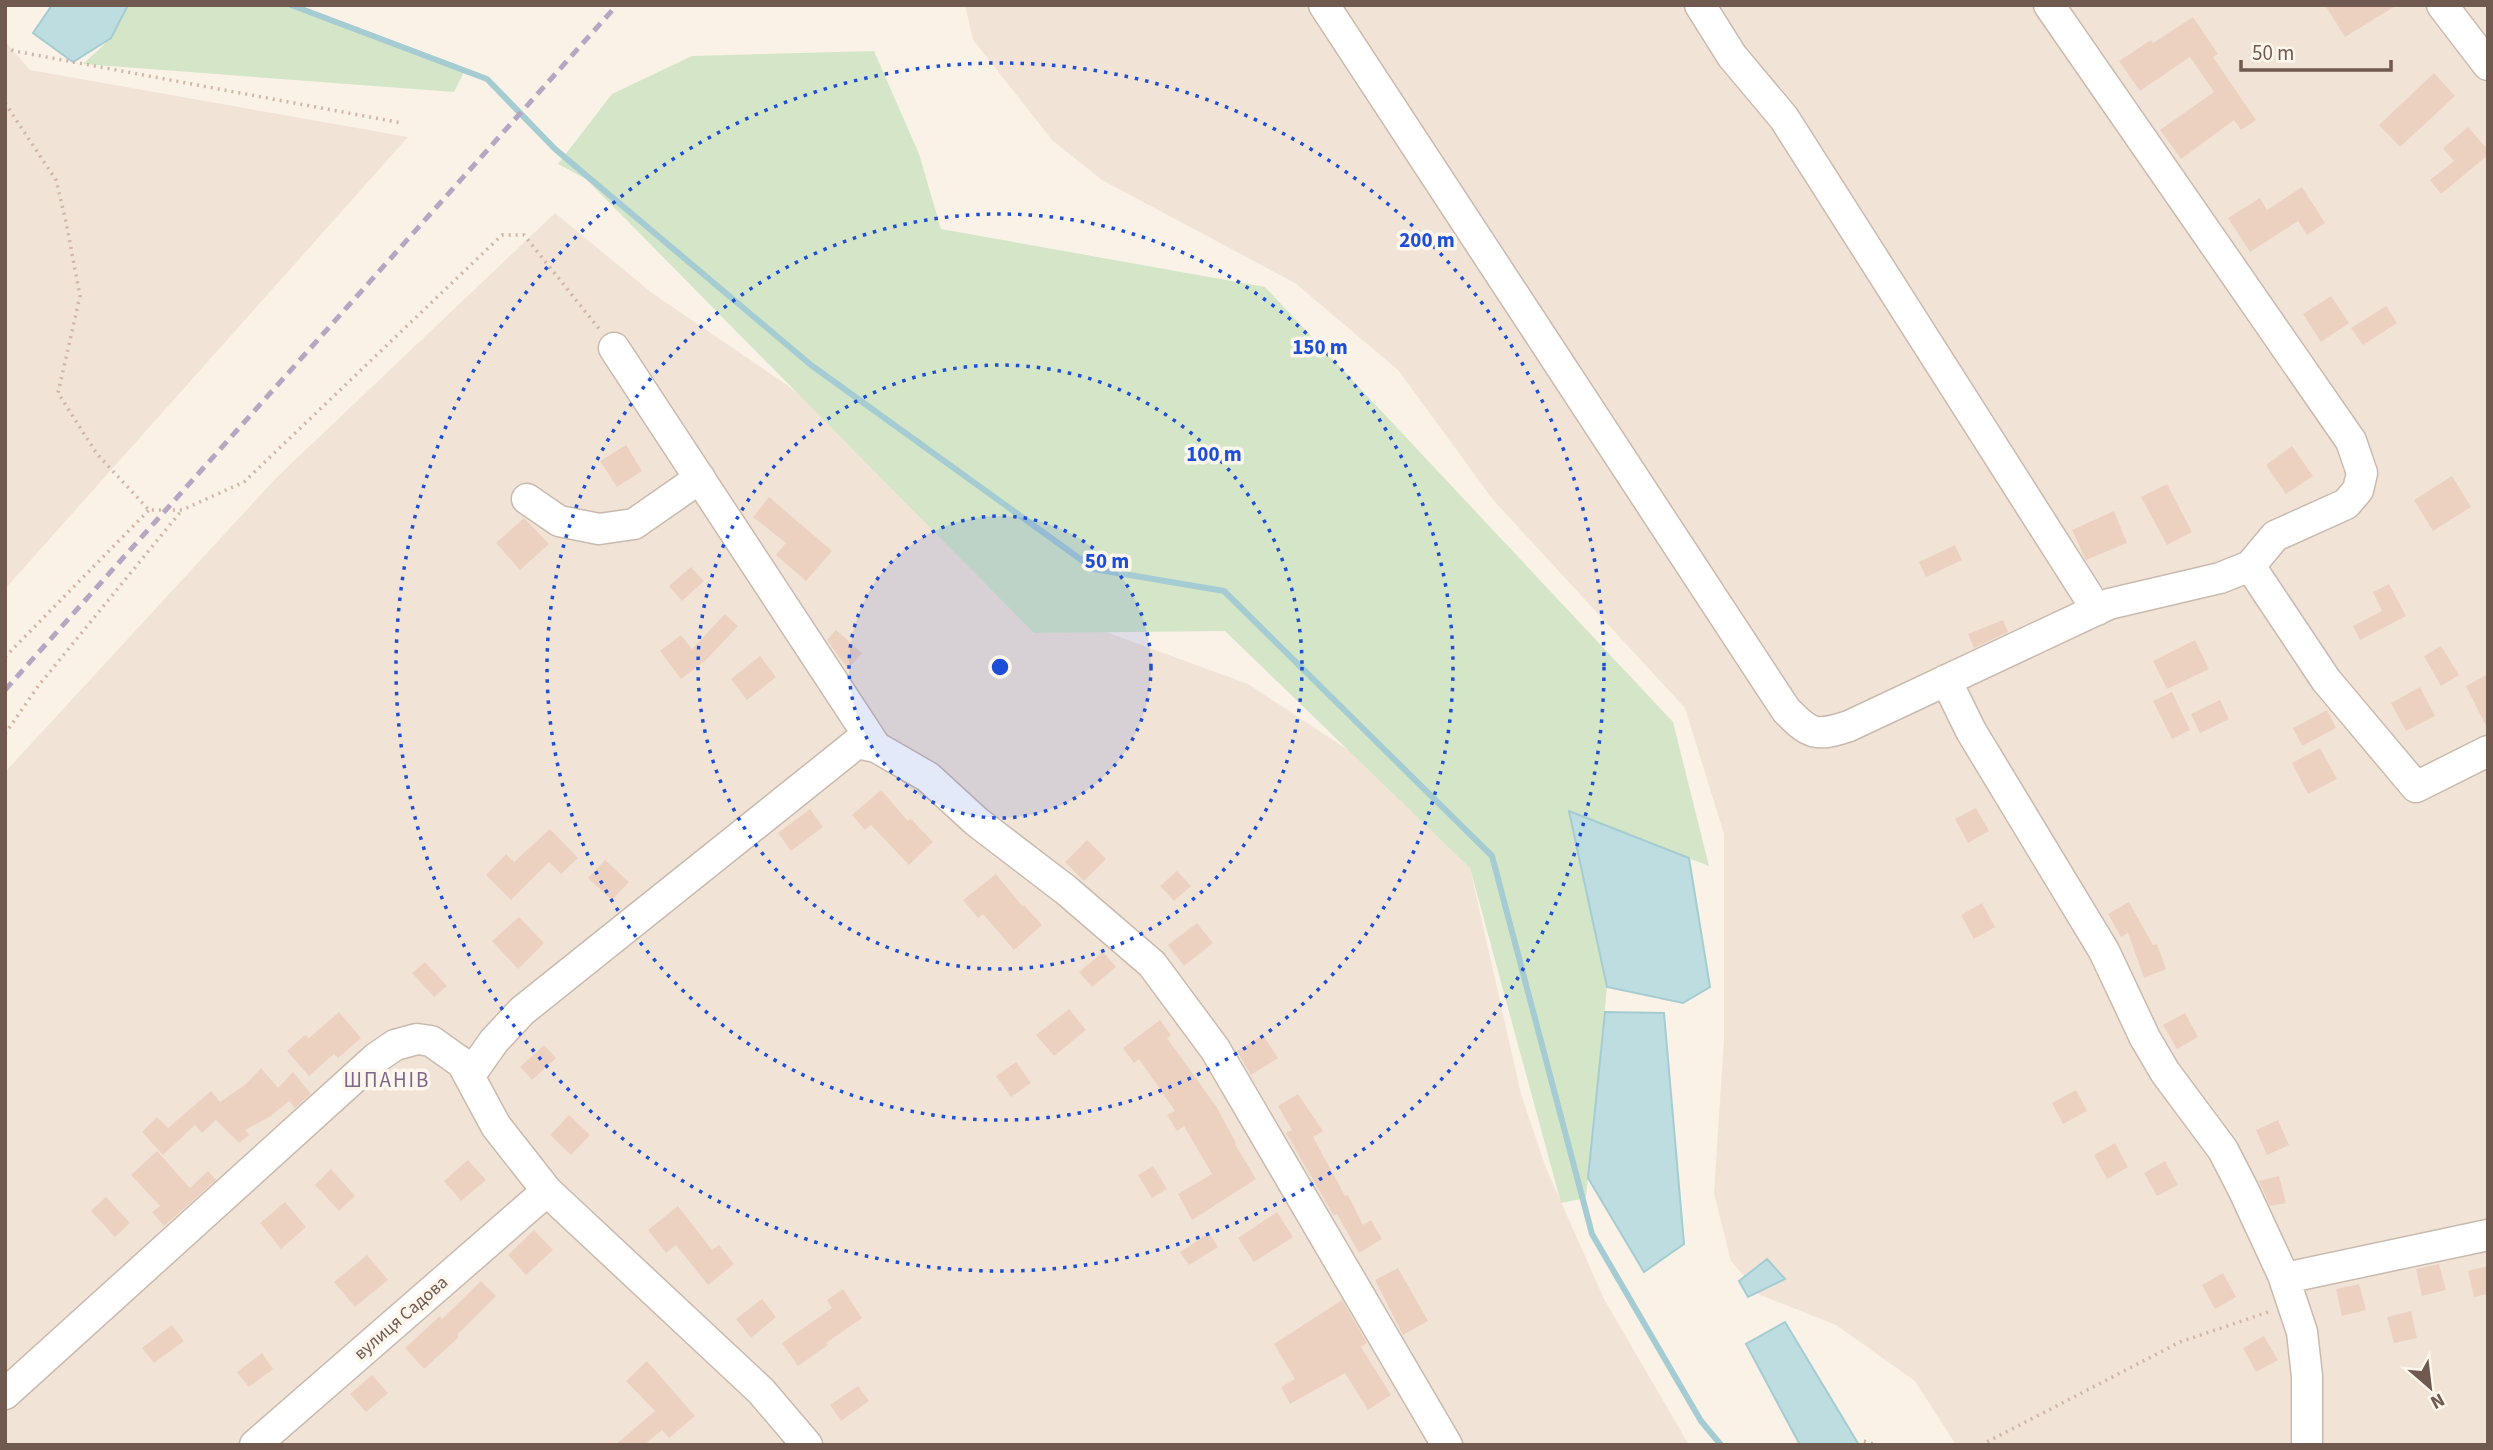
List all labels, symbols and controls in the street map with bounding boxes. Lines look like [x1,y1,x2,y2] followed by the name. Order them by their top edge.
[2241,28,2392,72] scale bar
[2252,38,2294,68] text: 50 m
[1399,225,1455,255] text: 200 m
[1292,332,1348,362] text: 150 m
[1186,439,1242,469] text: 100 m
[1085,546,1129,576] text: 50 m
[988,655,1012,679] centre of rings
[344,1065,430,1095] district label: ШПАНІВ
[349,1270,453,1366] street label: вулиця Садова
[2395,1352,2465,1422] north arrow
[2425,1386,2449,1416] text: N

